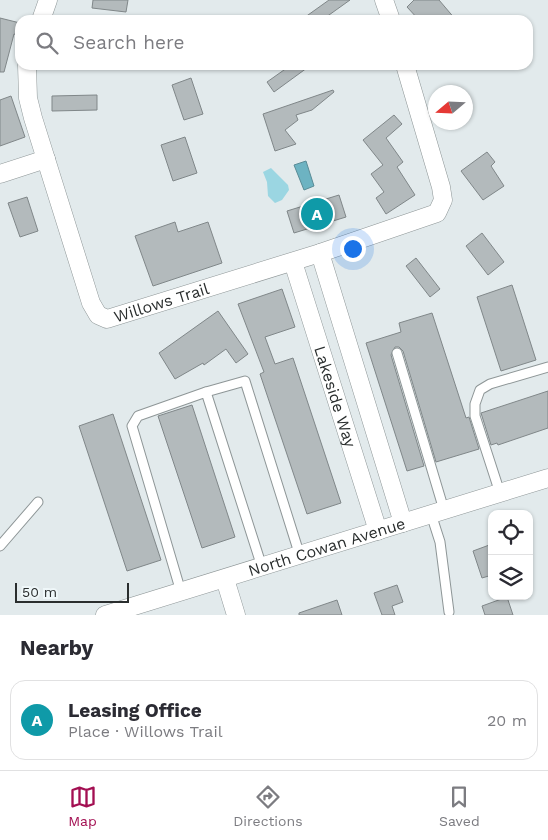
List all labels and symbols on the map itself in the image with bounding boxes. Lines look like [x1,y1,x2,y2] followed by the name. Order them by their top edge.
[428,85,473,130] north arrow
[301,195,333,233] pin: A
[340,236,366,262] your location
[111,279,211,326] street label: Willows Trail
[311,343,361,450] street label: Lakeside Way
[246,513,407,580] street label: North Cowan Avenue
[15,580,129,603] scale bar

